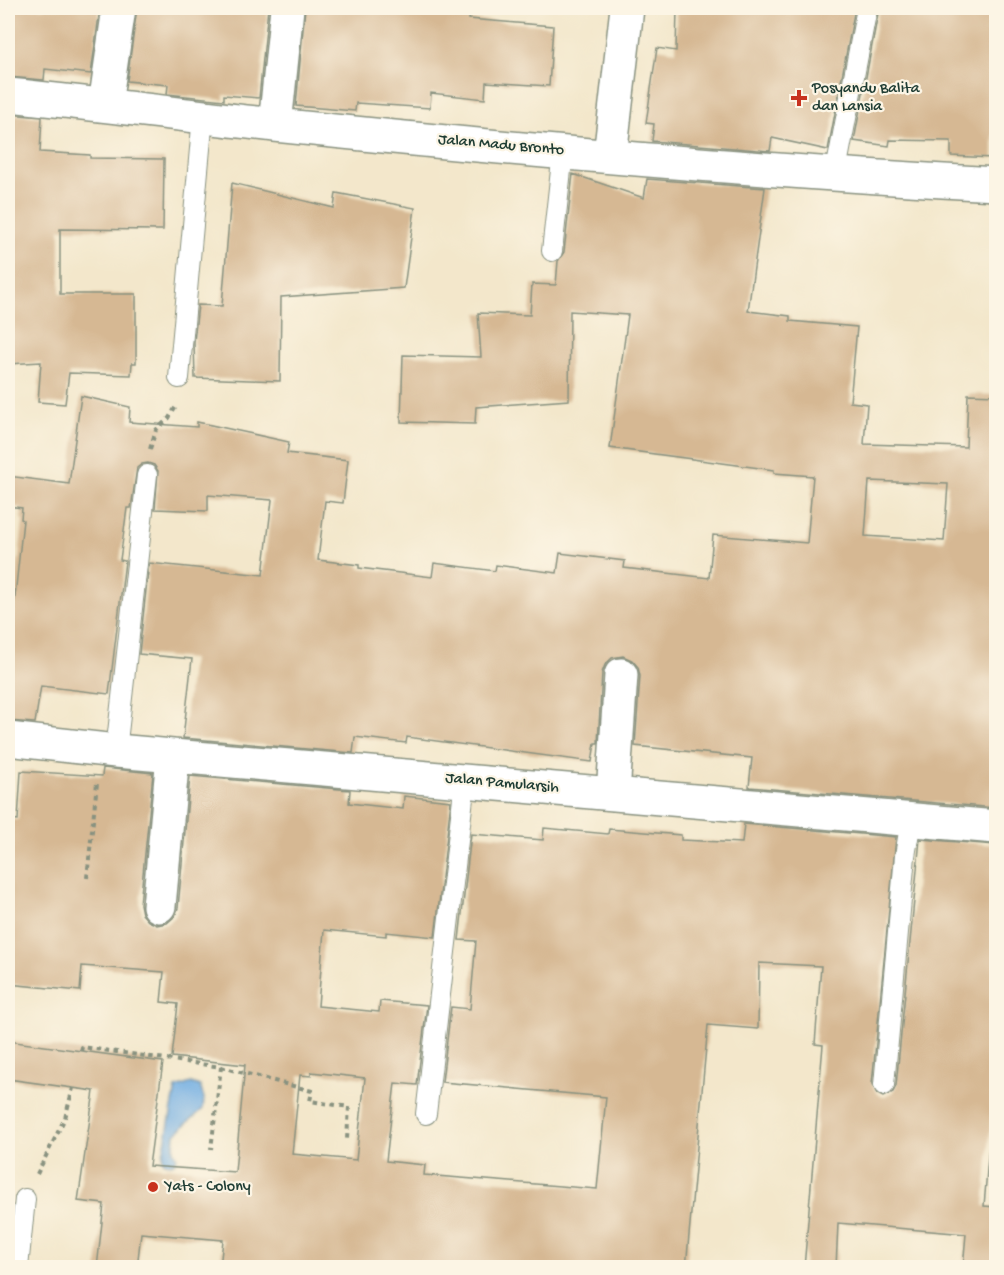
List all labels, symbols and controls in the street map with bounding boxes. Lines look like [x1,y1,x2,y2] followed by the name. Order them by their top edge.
[811,80,921,117] place label: Posyandu Balita dan Lansia
[790,89,808,107] marker: Posyandu Balita dan Lansia
[437,131,565,161] street label: Jalan Madu Bronto
[445,770,560,798] street label: Jalan Pamularsih
[163,1178,251,1197] place label: Yats - Colony
[146,1180,160,1194] marker: Yats - Colony

